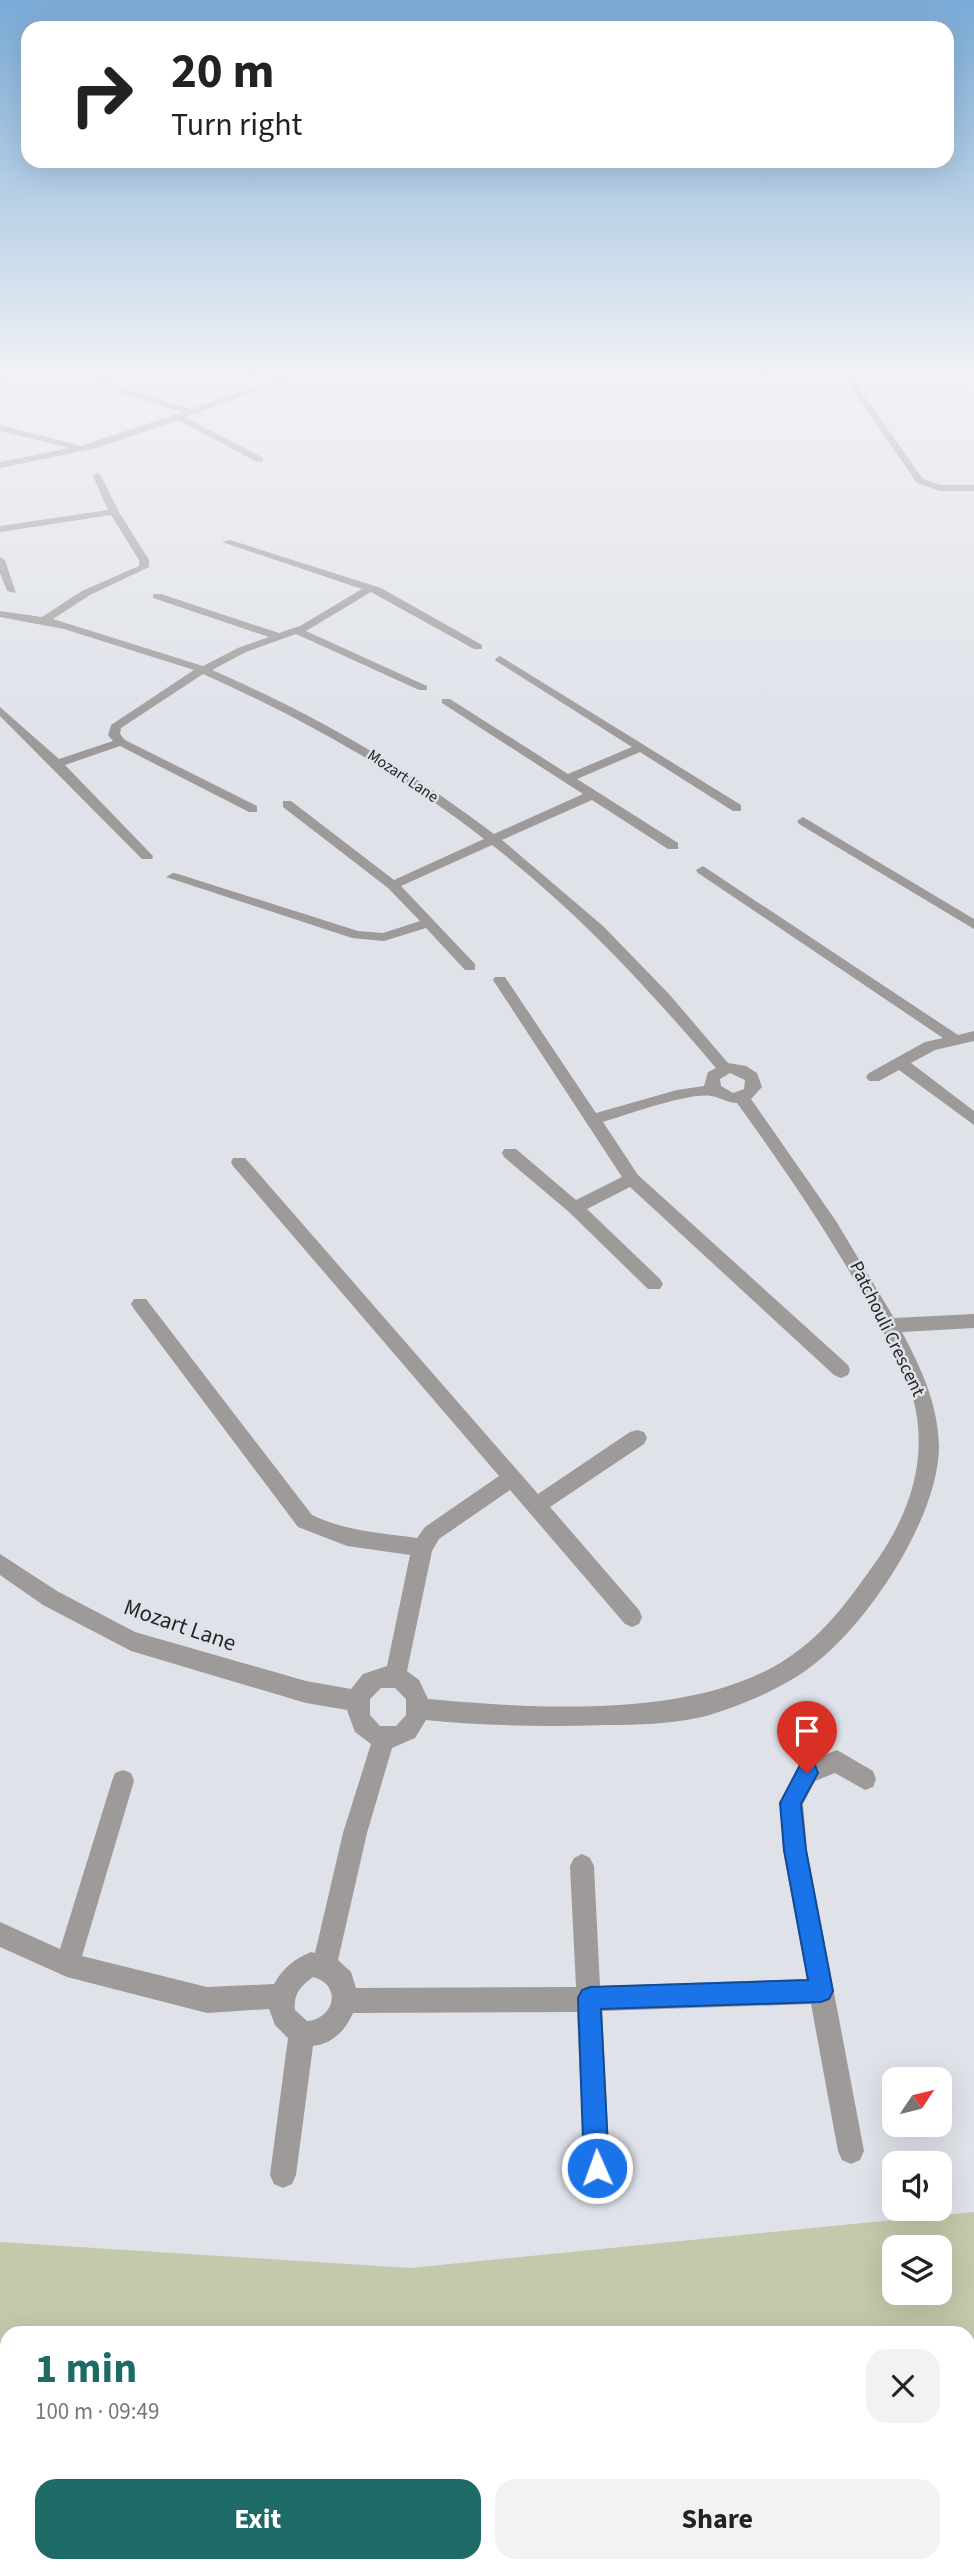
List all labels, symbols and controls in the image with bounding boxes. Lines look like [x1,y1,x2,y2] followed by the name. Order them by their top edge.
[171,37,275,107] text: 20 m
[56,49,147,140] icon: right
[171,102,302,148] text: Turn right
[363,744,443,808] street label: Mozart Lane
[843,1257,932,1402] street label: Patchouli Crescent
[119,1590,241,1660] street label: Mozart Lane
[777,1701,837,1773] pin
[788,1712,826,1750] icon: arrive
[882,2067,952,2137] north arrow
[882,2067,952,2305] map controls
[560,2131,634,2205] position arrow
[882,2151,952,2221] button: sound
[882,2235,952,2305] button: layers
[35,2339,137,2399] text: 1 min
[866,2349,940,2423] button: close
[35,2395,159,2428] text: 100 m · 09:49
[35,2479,481,2559] button: Exit
[495,2479,940,2559] button: Share

